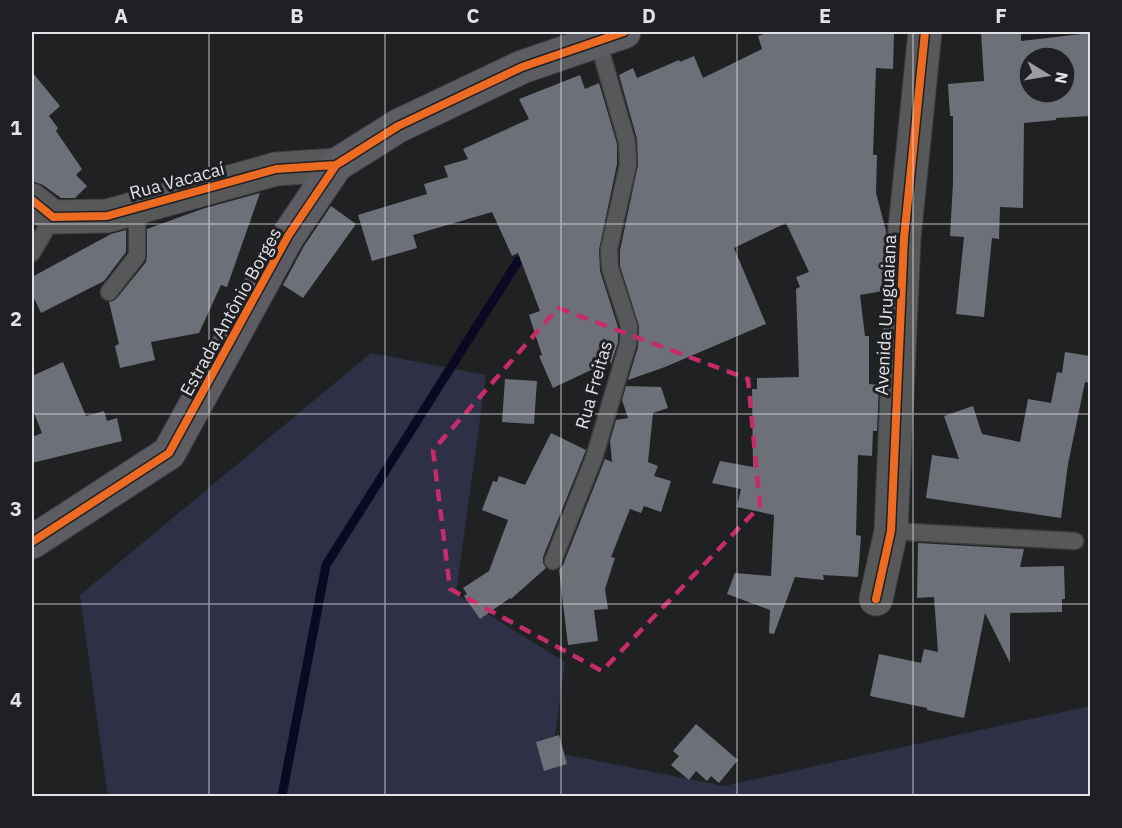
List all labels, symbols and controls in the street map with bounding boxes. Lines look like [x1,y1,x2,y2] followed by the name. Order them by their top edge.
[114,2,128,29] text: A
[290,2,304,29] text: B
[466,2,480,29] text: C
[642,2,656,29] text: D
[819,2,831,29] text: E
[995,2,1007,29] text: F
[1017,45,1077,105] north arrow
[1051,70,1073,85] text: N
[10,114,22,141] text: 1
[127,157,227,204] street label: Rua Vacacaí
[175,223,286,400] street label: Estrada Antônio Borges
[870,234,901,396] street label: Avenida Uruguaiana
[10,305,22,332] text: 2
[570,338,617,432] street label: Rua Freitas
[10,495,22,522] text: 3
[10,686,22,713] text: 4

